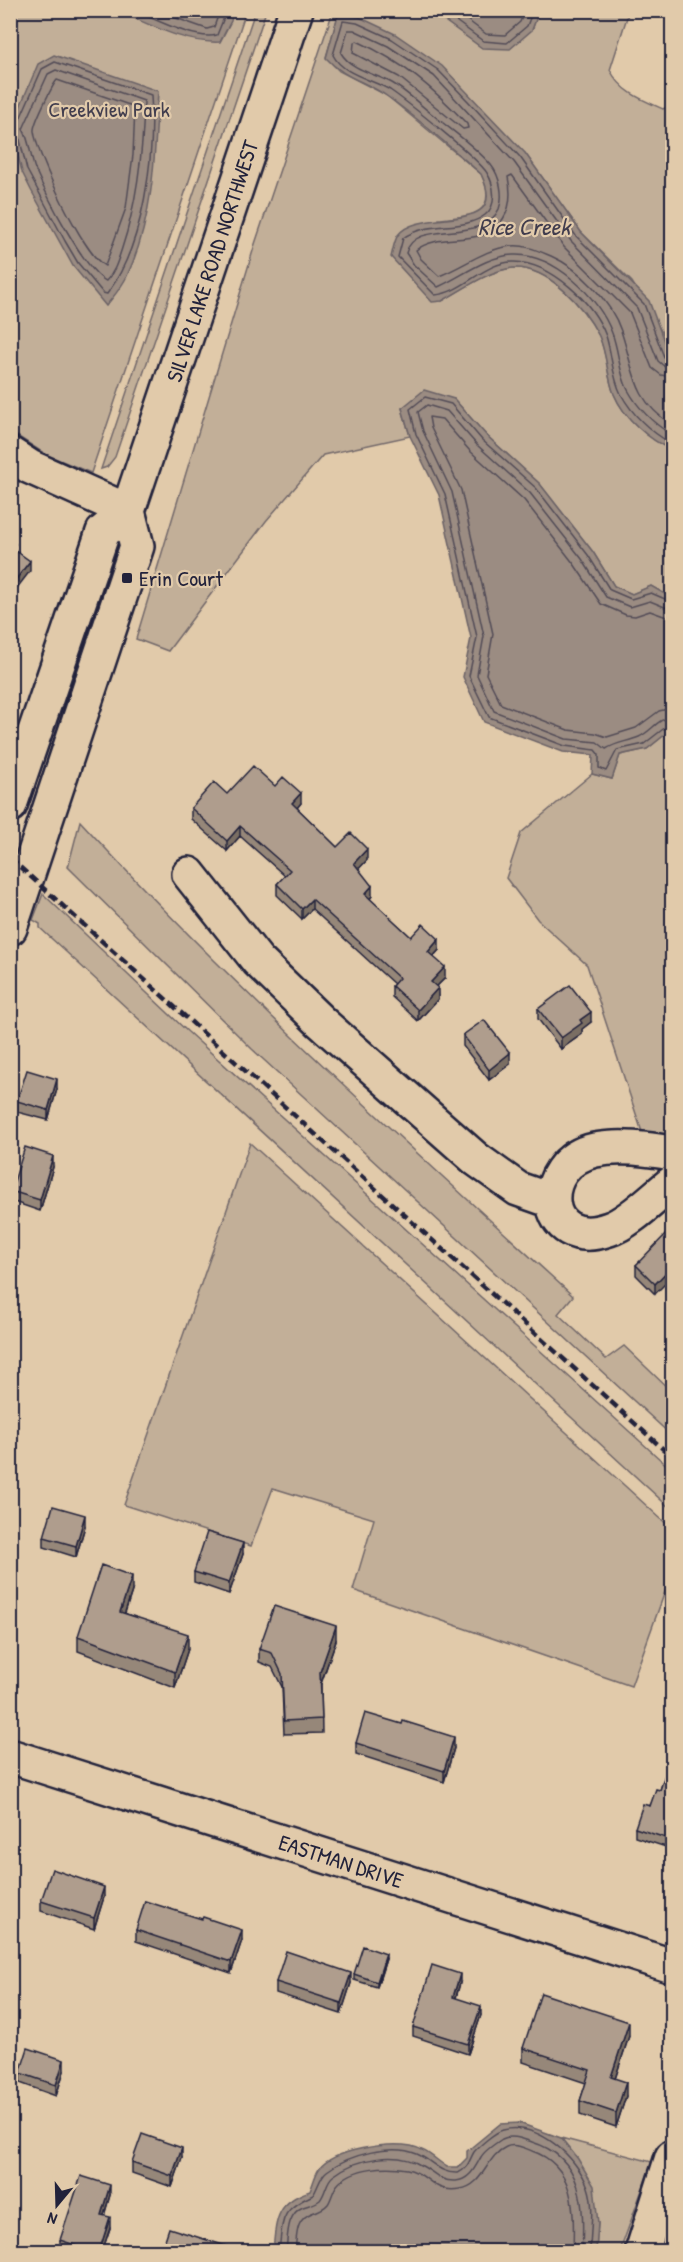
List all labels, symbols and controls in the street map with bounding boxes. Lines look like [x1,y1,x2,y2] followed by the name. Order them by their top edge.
[48,94,170,124] park label: Creekview Park
[159,136,265,386] street label: SILVER LAKE ROAD NORTHWEST
[478,210,572,242] water label: Rice Creek
[139,563,223,593] place label: Erin Court
[120,571,134,585] marker: Erin Court
[275,1827,407,1895] street label: EASTMAN DRIVE
[27,2175,87,2235] north arrow
[44,2207,60,2231] text: N

